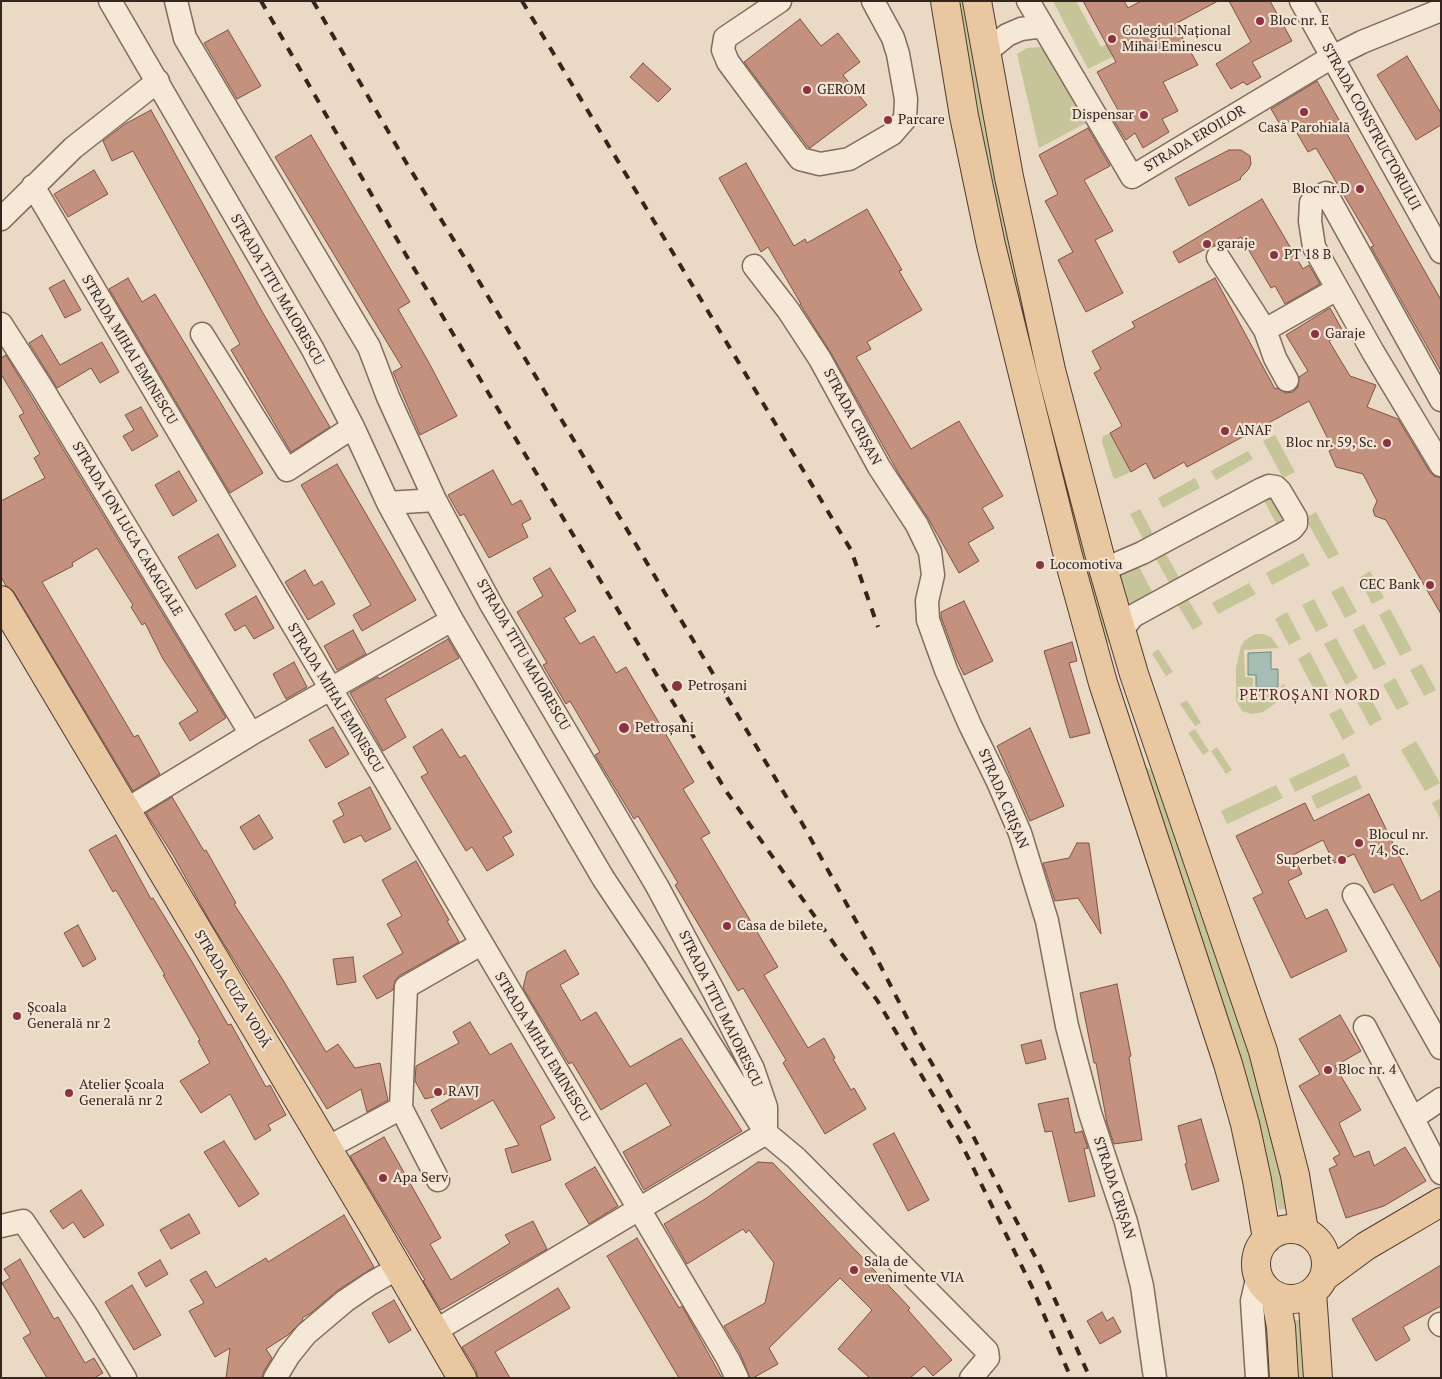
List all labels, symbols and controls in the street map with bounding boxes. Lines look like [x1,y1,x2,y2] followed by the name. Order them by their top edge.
[1270,13,1329,29] place label: Bloc nr. E
[1254,15,1266,27] marker: Bloc nr. E
[1122,23,1231,56] place label: Colegiul Național Mihai Eminescu
[1106,33,1118,45] marker: Colegiul Național Mihai Eminescu
[1318,41,1424,213] street label: STRADA CONSTRUCTORULUI
[817,82,866,98] place label: GEROM
[801,84,813,96] marker: GEROM
[1141,102,1249,176] street label: STRADA EROILOR
[1298,106,1310,118] marker: Casă Parohială
[1072,107,1134,123] place label: Dispensar
[1138,109,1150,121] marker: Dispensar
[898,112,945,128] place label: Parcare
[882,114,894,126] marker: Parcare
[1258,120,1350,136] place label: Casă Parohială
[1293,181,1350,197] place label: Bloc nr.D
[1354,183,1366,195] marker: Bloc nr.D
[227,211,327,369] street label: STRADA TITU MAIORESCU
[1217,236,1255,252] place label: garaje
[1201,238,1213,250] marker: garaje
[1284,247,1331,263] place label: PT 18 B
[1268,249,1280,261] marker: PT 18 B
[78,272,180,428] street label: STRADA MIHAI EMINESCU
[1325,326,1365,342] place label: Garaje
[1309,328,1321,340] marker: Garaje
[819,366,885,468] street label: STRADA CRIȘAN
[1235,423,1272,439] place label: ANAF
[1219,425,1231,437] marker: ANAF
[1286,435,1377,451] place label: Bloc nr. 59, Sc.
[1381,437,1393,449] marker: Bloc nr. 59, Sc.
[68,439,186,619] street label: STRADA ION LUCA CARAGIALE
[1050,557,1123,573] place label: Locomotiva
[1034,559,1046,571] marker: Locomotiva
[473,576,573,734] street label: STRADA TITU MAIORESCU
[1359,577,1420,593] place label: CEC Bank
[1424,579,1436,591] marker: CEC Bank
[284,620,386,776] street label: STRADA MIHAI EMINESCU
[688,678,747,694] place label: Petroşani
[670,679,684,693] marker: Petroşani
[1237,687,1383,705] district label: PETROȘANI NORD
[635,720,694,736] place label: Petroșani
[617,721,631,735] marker: Petroșani
[974,746,1032,852] street label: STRADA CRIȘAN
[1369,827,1429,860] place label: Blocul nr. 74, Sc.
[1353,837,1365,849] marker: Blocul nr. 74, Sc.
[1276,852,1332,868] place label: Superbet
[1336,854,1348,866] marker: Superbet
[737,918,823,934] place label: Casa de bilete
[721,920,733,932] marker: Casa de bilete
[190,927,274,1051] street label: STRADA CUZA VODĂ
[675,928,765,1090] street label: STRADA TITU MAIORESCU
[491,969,593,1125] street label: STRADA MIHAI EMINESCU
[27,1000,111,1032] place label: Școala Generală nr 2
[11,1010,23,1022] marker: Școala Generală nr 2
[1338,1062,1396,1078] place label: Bloc nr. 4
[1322,1064,1334,1076] marker: Bloc nr. 4
[79,1077,164,1110] place label: Atelier Școala Generală nr 2
[448,1084,479,1100] place label: RAVJ
[432,1086,444,1098] marker: RAVJ
[63,1087,75,1099] marker: Atelier Școala Generală nr 2
[1089,1135,1139,1241] street label: STRADA CRIȘAN
[393,1170,448,1186] place label: Apa Serv
[377,1172,389,1184] marker: Apa Serv
[864,1254,964,1286] place label: Sala de evenimente VIA
[848,1264,860,1276] marker: Sala de evenimente VIA

